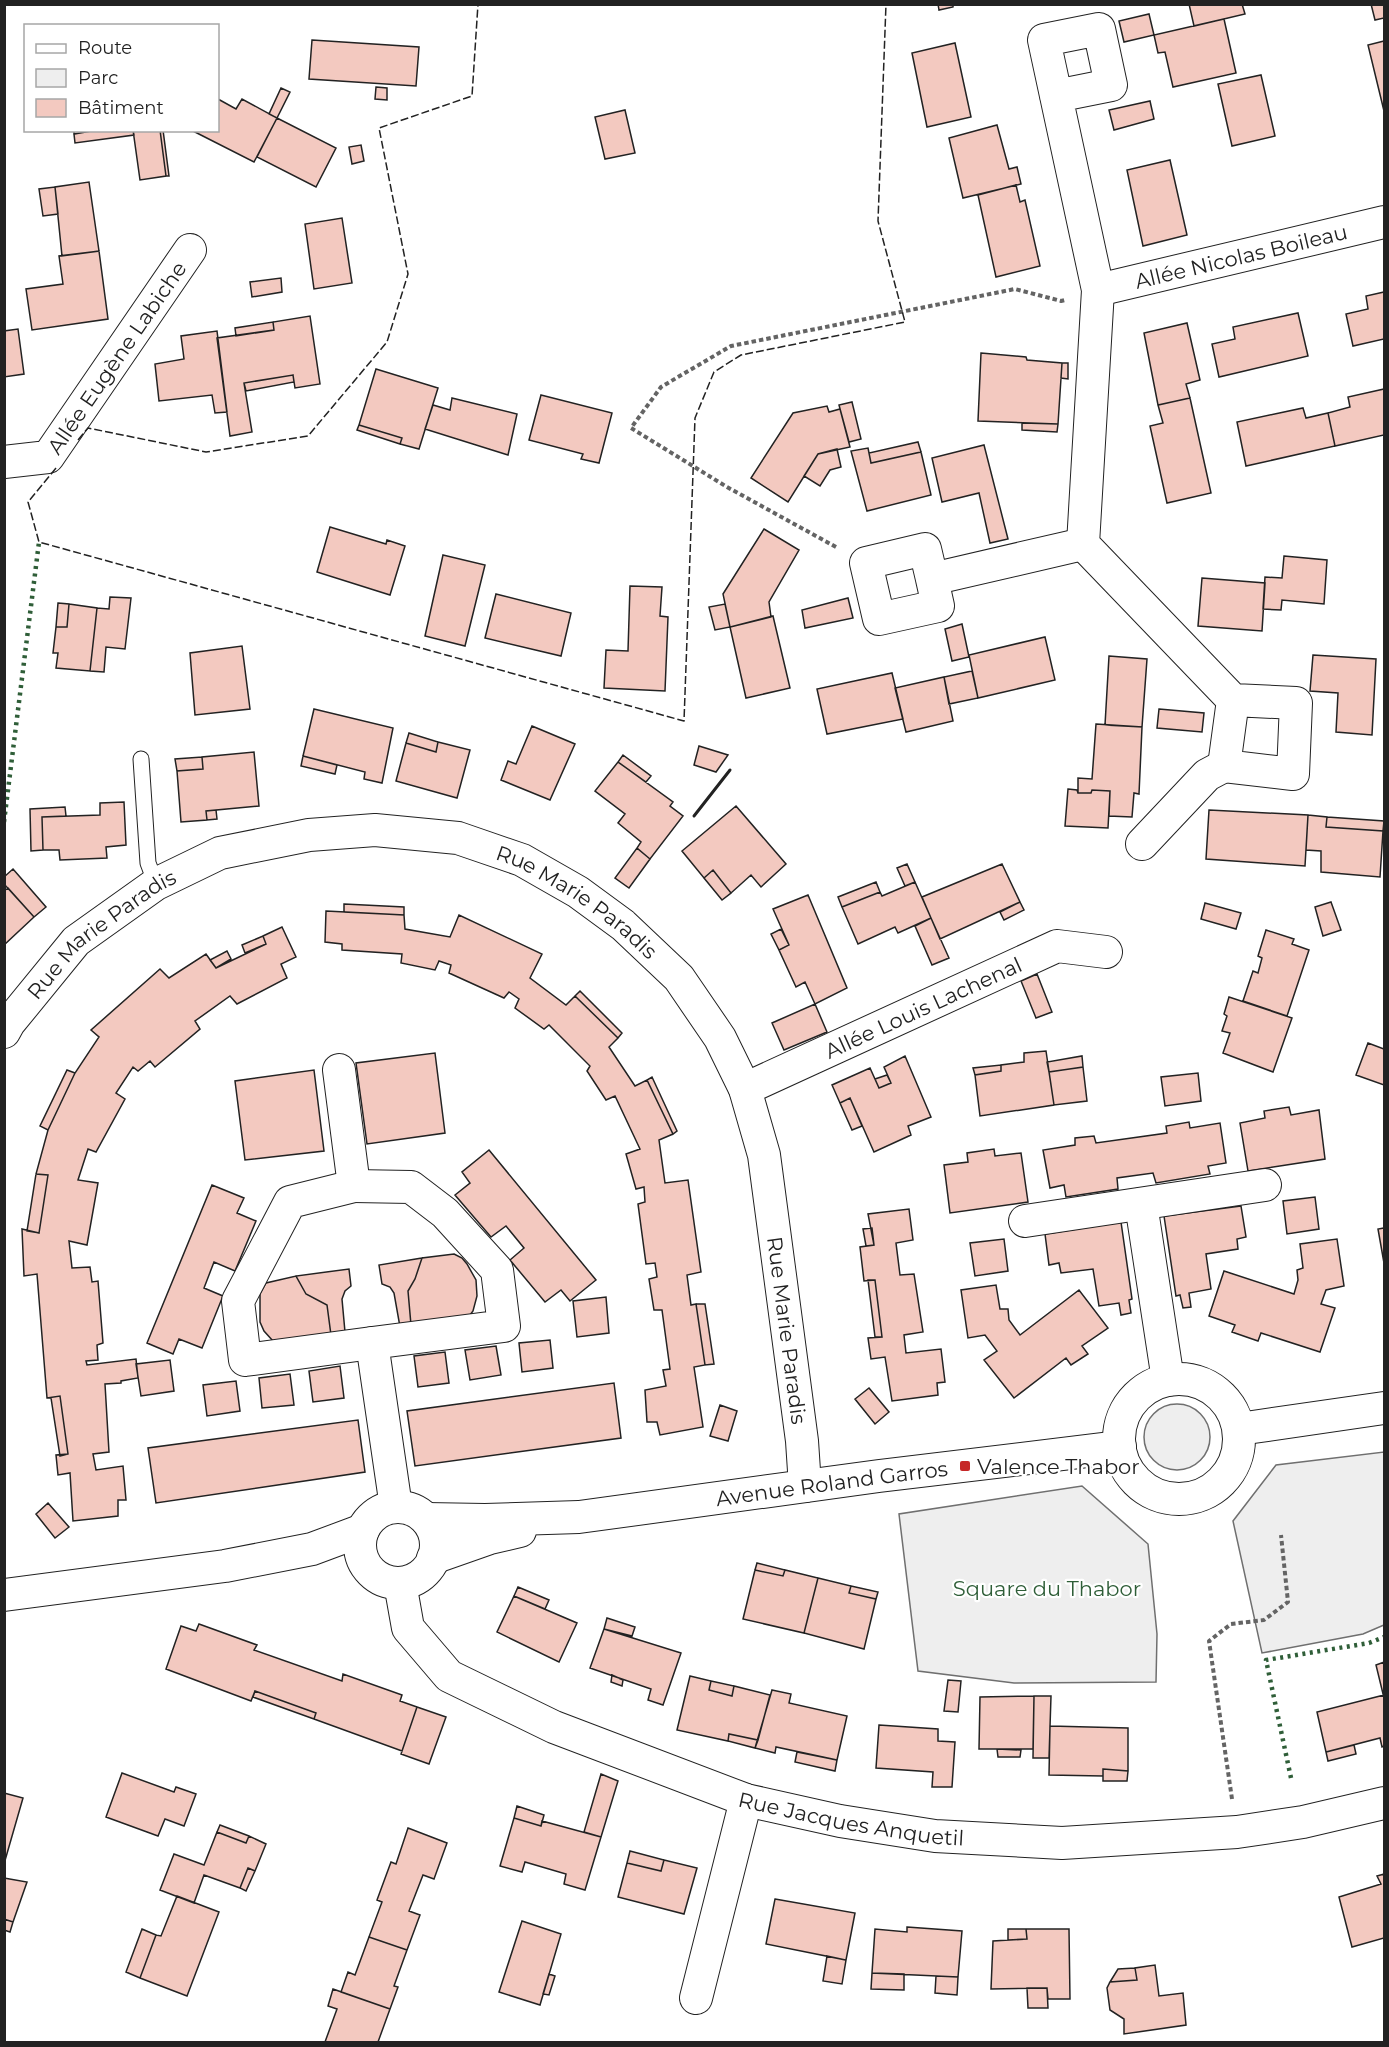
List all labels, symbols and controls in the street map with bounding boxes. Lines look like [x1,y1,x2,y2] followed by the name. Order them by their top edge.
[24,24,219,132] legend
[78,37,132,59] text: Route
[78,67,118,89] text: Parc
[78,97,164,119] text: Bâtiment
[1132,219,1350,293] street label: Allée Nicolas Boileau
[41,256,191,459] street label: Allée Eugène Labiche
[493,840,663,964] street label: Rue Marie Paradis
[21,864,180,1004] street label: Rue Marie Paradis
[821,951,1026,1063] street label: Allée Louis Lachenal
[762,1235,812,1426] street label: Rue Marie Paradis
[977,1454,1140,1479] place label: Valence Thabor
[714,1455,949,1511] street label: Avenue Roland Garros
[958,1459,972,1473] marker: Valence Thabor
[953,1576,1141,1601] park label: Square du Thabor
[736,1786,965,1850] street label: Rue Jacques Anquetil

